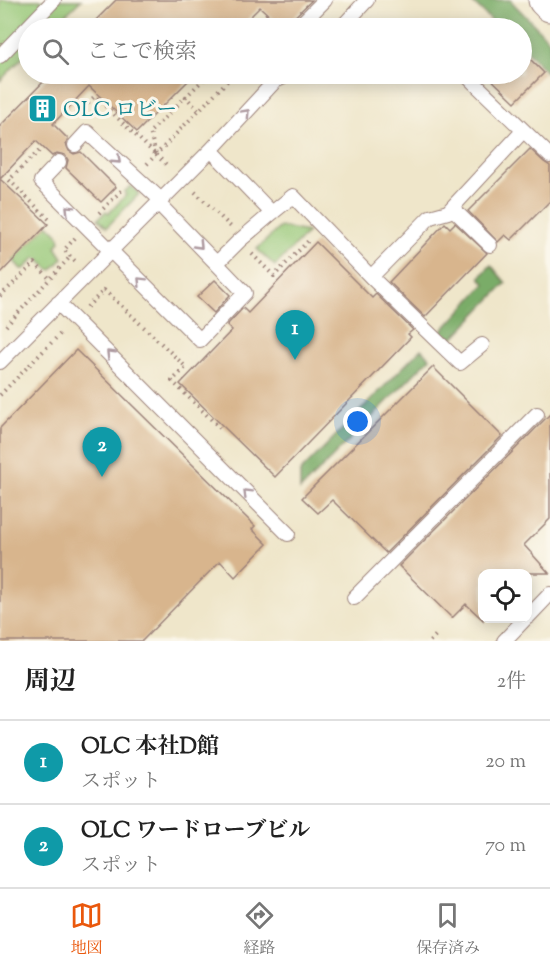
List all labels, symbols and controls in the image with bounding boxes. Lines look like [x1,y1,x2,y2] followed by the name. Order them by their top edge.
[18,18,532,84] search box
[39,35,72,68] icon: search
[87,37,197,69] text: ここで検索
[26,93,58,125] building icon: OLC ロビー
[63,96,177,126] place label: OLC ロビー
[238,109,249,120] one-way arrow
[110,152,121,163] one-way arrow
[65,205,76,215] one-way arrow
[191,237,202,248] one-way arrow
[137,277,147,288] one-way arrow
[276,310,314,360] pin: 1
[106,351,117,362] one-way arrow
[343,407,372,436] your location
[82,428,122,477] pin: 2
[243,489,254,499] one-way arrow
[478,569,532,623] map controls
[478,569,532,623] button: locate
[24,664,76,701] text: 周辺
[497,668,526,697] text: 2件
[81,732,219,764] text: OLC 本社D館
[40,748,47,777] text: 1
[485,748,526,777] text: 20 m
[81,768,161,797] text: スポット
[81,816,310,848] text: OLC ワードローブビル
[39,832,48,861] text: 2
[485,832,526,861] text: 70 m
[81,852,161,881] text: スポット
[70,899,103,961] tab: 地図
[243,899,276,961] tab: 経路
[416,899,480,961] tab: 保存済み

